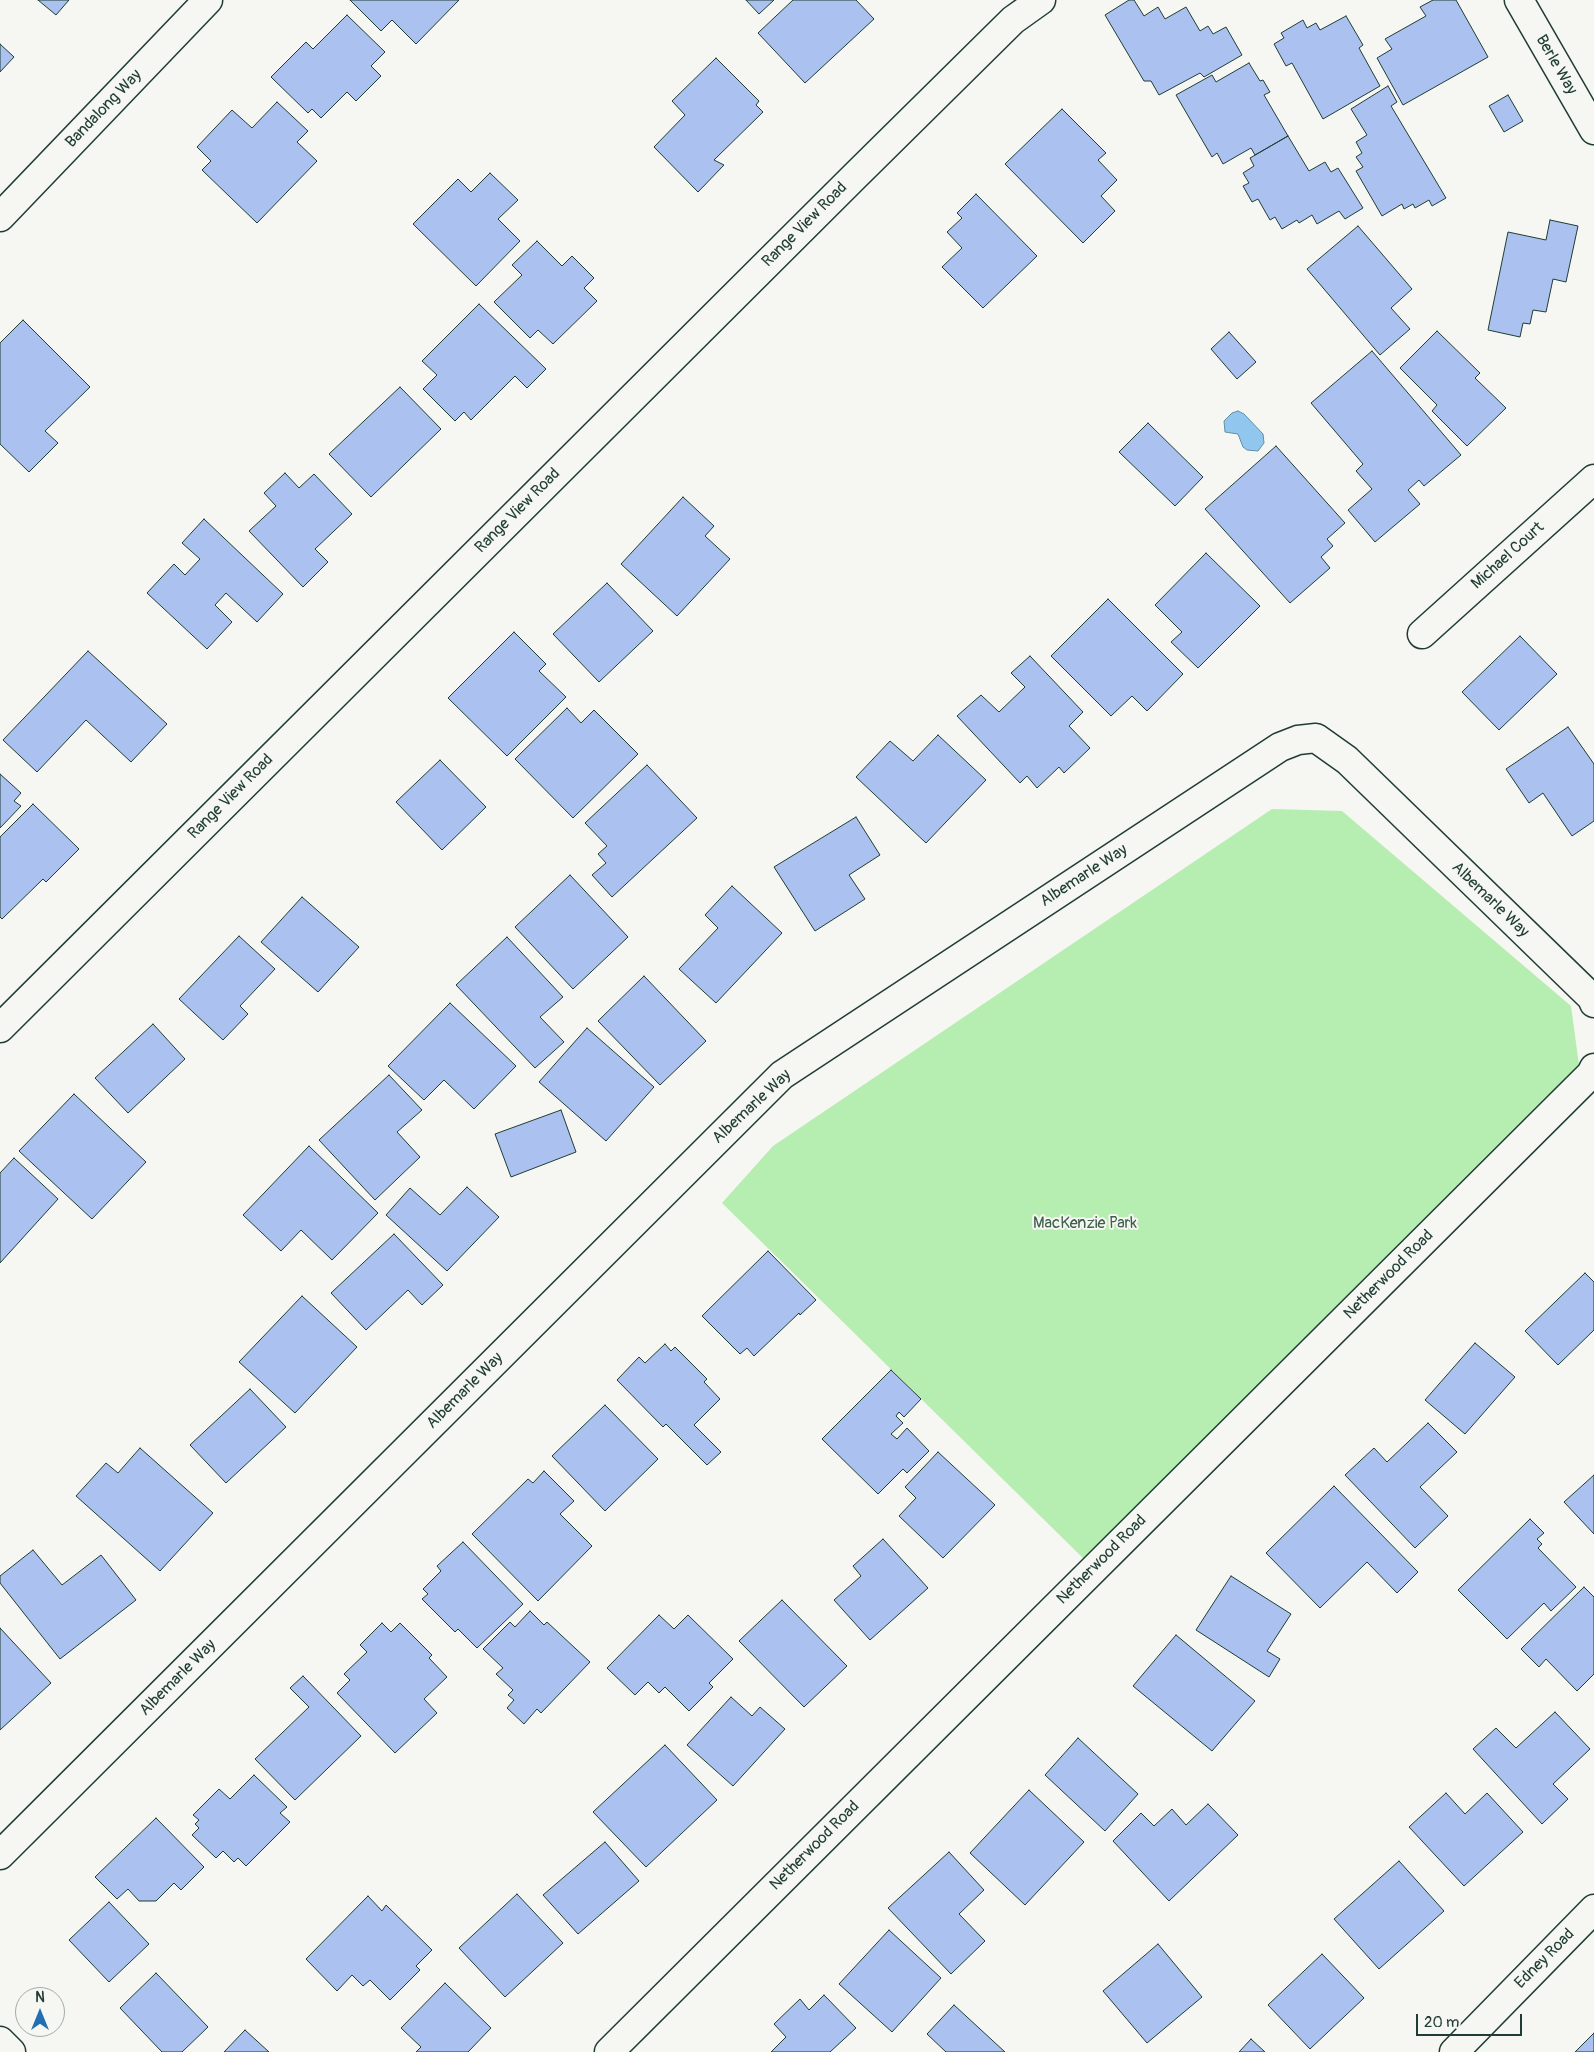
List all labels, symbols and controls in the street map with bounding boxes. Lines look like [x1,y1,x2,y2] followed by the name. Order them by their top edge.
[1531,32,1581,98] street label: Berle Way
[62,66,146,152] street label: Bandalong Way
[758,178,852,272] street label: Range View Road
[471,464,565,558] street label: Range View Road
[1468,518,1548,594] street label: Michael Court
[184,750,278,844] street label: Range View Road
[1037,841,1131,911] street label: Albemarle Way
[1447,858,1533,942] street label: Albemarle Way
[709,1066,795,1148] street label: Albemarle Way
[1033,1214,1137,1234] park label: MacKenzie Park
[1340,1226,1438,1324] street label: Netherwood Road
[423,1349,507,1433] street label: Albemarle Way
[1053,1511,1151,1609] street label: Netherwood Road
[136,1636,220,1720] street label: Albemarle Way
[766,1797,864,1895] street label: Netherwood Road
[1511,1925,1579,1993] street label: Edney Road
[15,1987,65,2037] north arrow
[35,1989,45,2006] text: N
[1419,2004,1525,2036] scale bar
[1424,2013,1459,2032] text: 20 m

